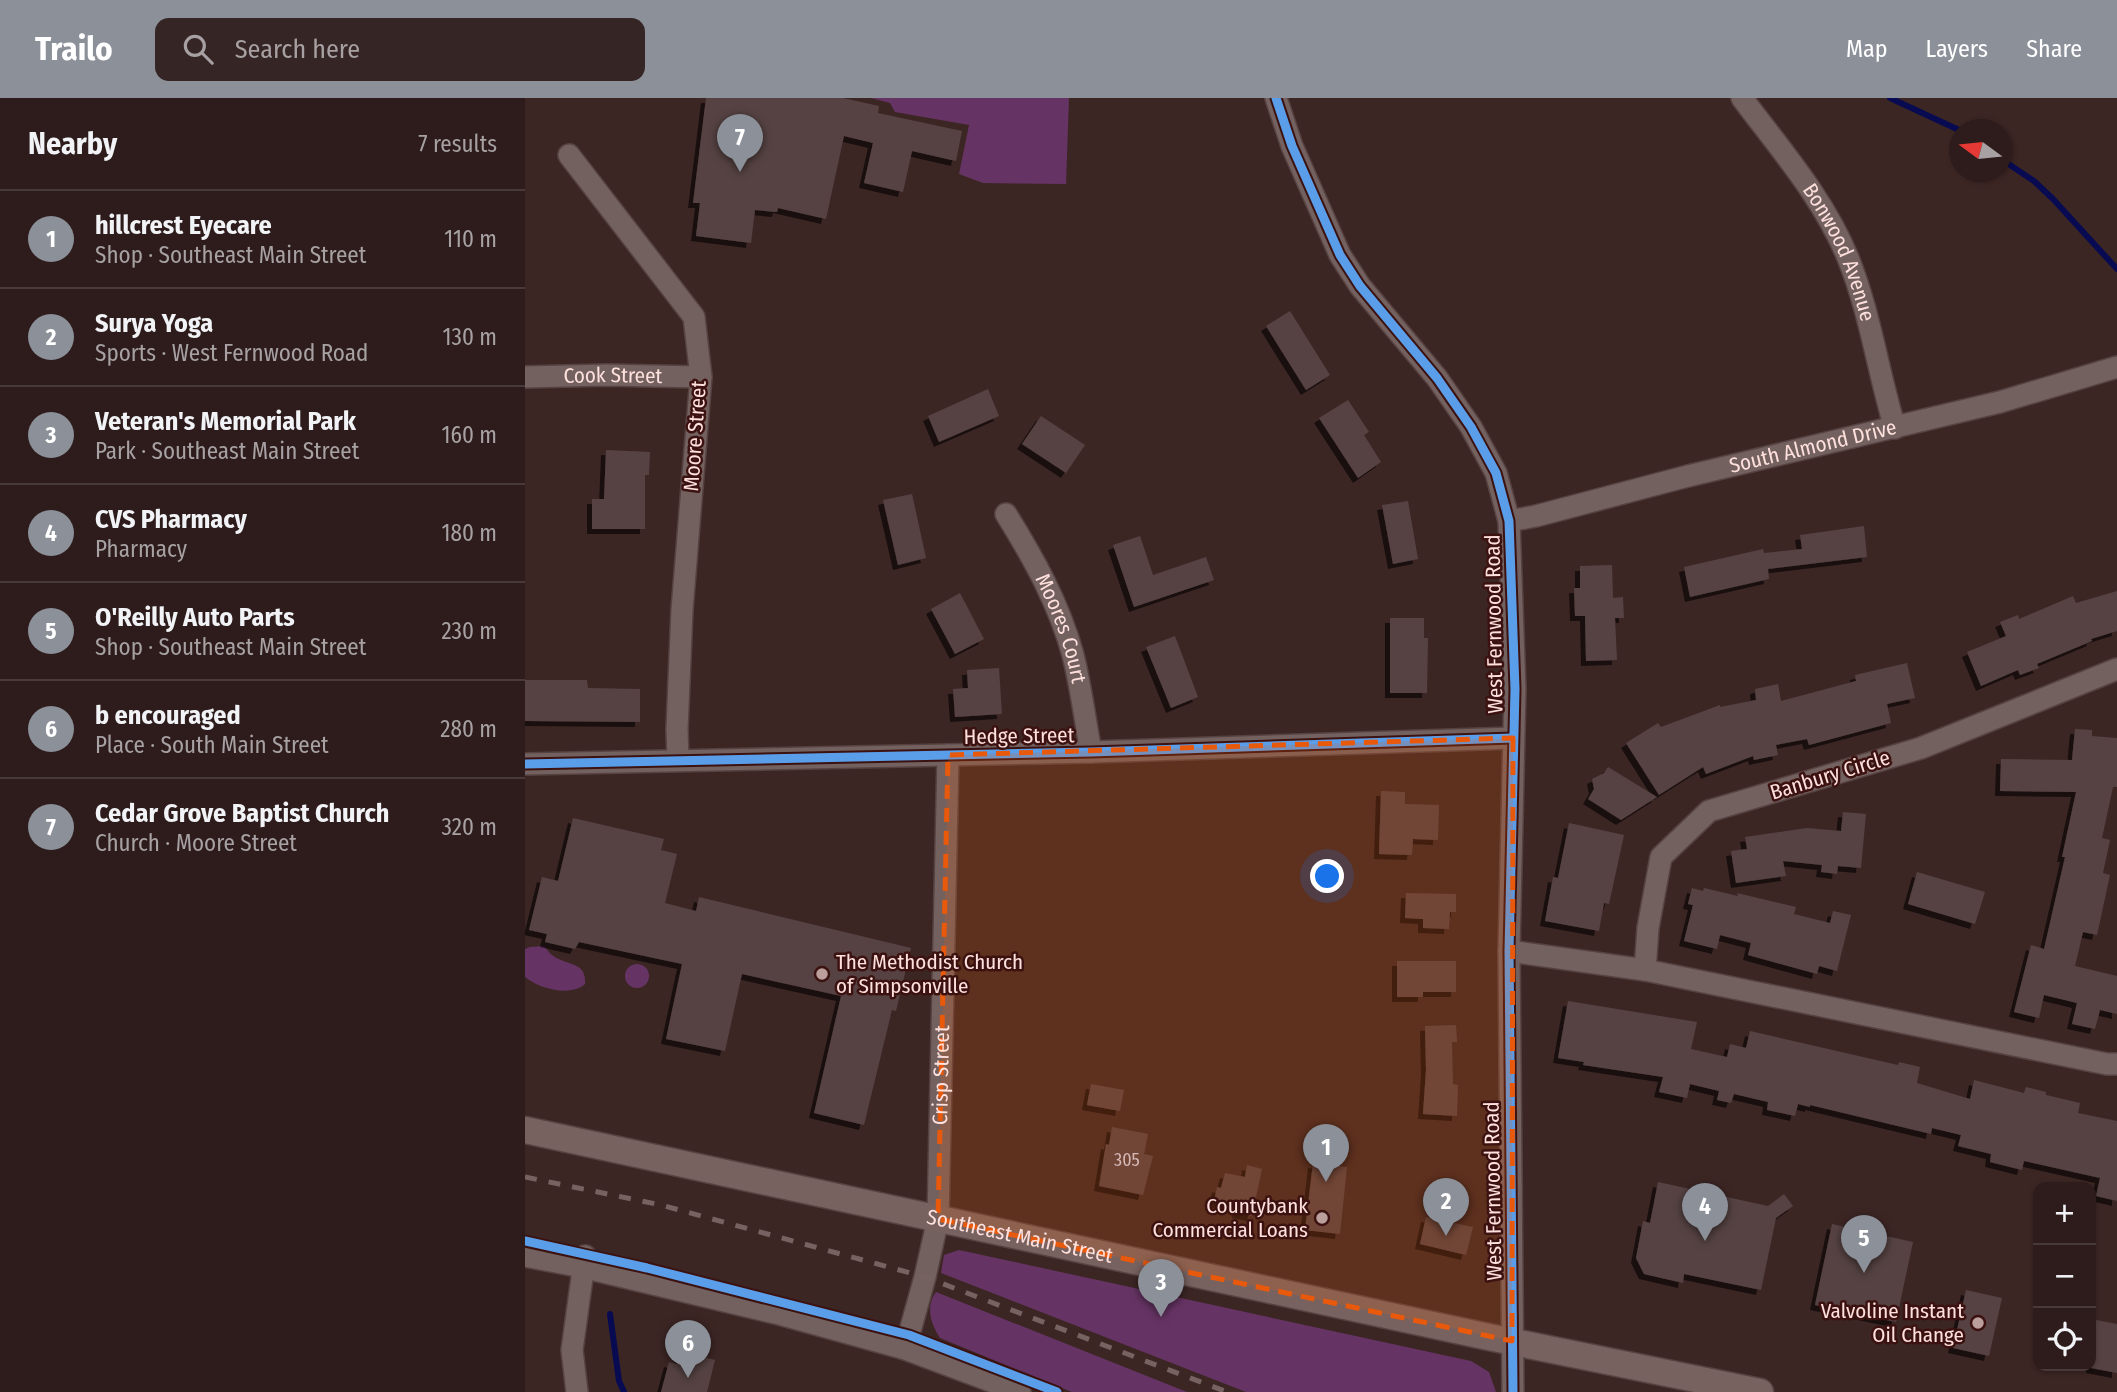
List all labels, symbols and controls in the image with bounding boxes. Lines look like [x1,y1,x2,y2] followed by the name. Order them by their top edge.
[155,18,645,81] search box
[35,29,113,69] text: Trailo
[179,30,217,68] icon: search
[235,34,360,65] text: Search here
[1846,35,1888,63] text: Map
[1926,35,1988,63] text: Layers
[2026,35,2082,63] text: Share
[717,114,763,172] pin: 7
[1949,119,2012,182] north arrow
[28,126,117,162] text: Nearby
[418,130,497,158] text: 7 results
[1797,178,1881,324] street label: Bonwood Avenue
[95,210,272,241] text: hillcrest Eyecare
[46,225,56,253] text: 1
[444,225,497,253] text: 110 m
[95,241,366,269] text: Shop · Southeast Main Street
[95,308,213,339] text: Surya Yoga
[46,323,56,351] text: 2
[443,323,497,351] text: 130 m
[95,339,368,367] text: Sports · West Fernwood Road
[563,362,663,389] street label: Cook Street
[678,380,712,492] street label: Moore Street
[95,406,356,437] text: Veteran's Memorial Park
[1727,414,1899,479] street label: South Almond Drive
[46,421,56,449] text: 3
[442,421,497,449] text: 160 m
[95,437,359,465] text: Park · Southeast Main Street
[95,504,247,535] text: CVS Pharmacy
[45,519,57,547] text: 4
[441,519,497,547] text: 180 m
[1479,534,1509,714] street label: West Fernwood Road
[95,535,187,563] text: Pharmacy
[1030,570,1092,686] street label: Moores Court
[95,602,295,633] text: O'Reilly Auto Parts
[45,617,57,645] text: 5
[441,617,497,645] text: 230 m
[95,633,366,661] text: Shop · Southeast Main Street
[95,700,241,731] text: b encouraged
[45,715,57,743] text: 6
[440,715,497,743] text: 280 m
[963,722,1075,750] street label: Hedge Street
[95,731,329,759] text: Place · South Main Street
[1767,744,1893,806] street label: Banbury Circle
[95,798,389,829] text: Cedar Grove Baptist Church
[46,813,56,841] text: 7
[442,813,497,841] text: 320 m
[95,829,297,857] text: Church · Moore Street
[1310,859,1344,893] your location
[836,949,1023,999] place label: The Methodist Church of Simpsonville
[814,966,830,982] marker: The Methodist Church of Simpsonville
[927,1025,955,1125] street label: Crisp Street
[1478,1101,1508,1281] street label: West Fernwood Road
[1303,1124,1349,1182] pin: 1
[1114,1149,1140,1171] house number: 305
[1423,1178,1469,1236] pin: 2
[2033,1182,2096,1371] map controls
[2033,1182,2096,1245] button: +
[1682,1183,1728,1241] pin: 4
[1152,1193,1308,1243] place label: Countybank Commercial Loans
[924,1204,1115,1269] street label: Southeast Main Street
[1314,1210,1330,1226] marker: Countybank Commercial Loans
[1841,1215,1887,1273] pin: 5
[2033,1245,2096,1308] button: −
[1138,1259,1184,1317] pin: 3
[1821,1298,1964,1348] place label: Valvoline Instant Oil Change
[2033,1308,2096,1371] button: locate
[1970,1315,1986,1331] marker: Valvoline Instant Oil Change
[665,1320,711,1378] pin: 6

